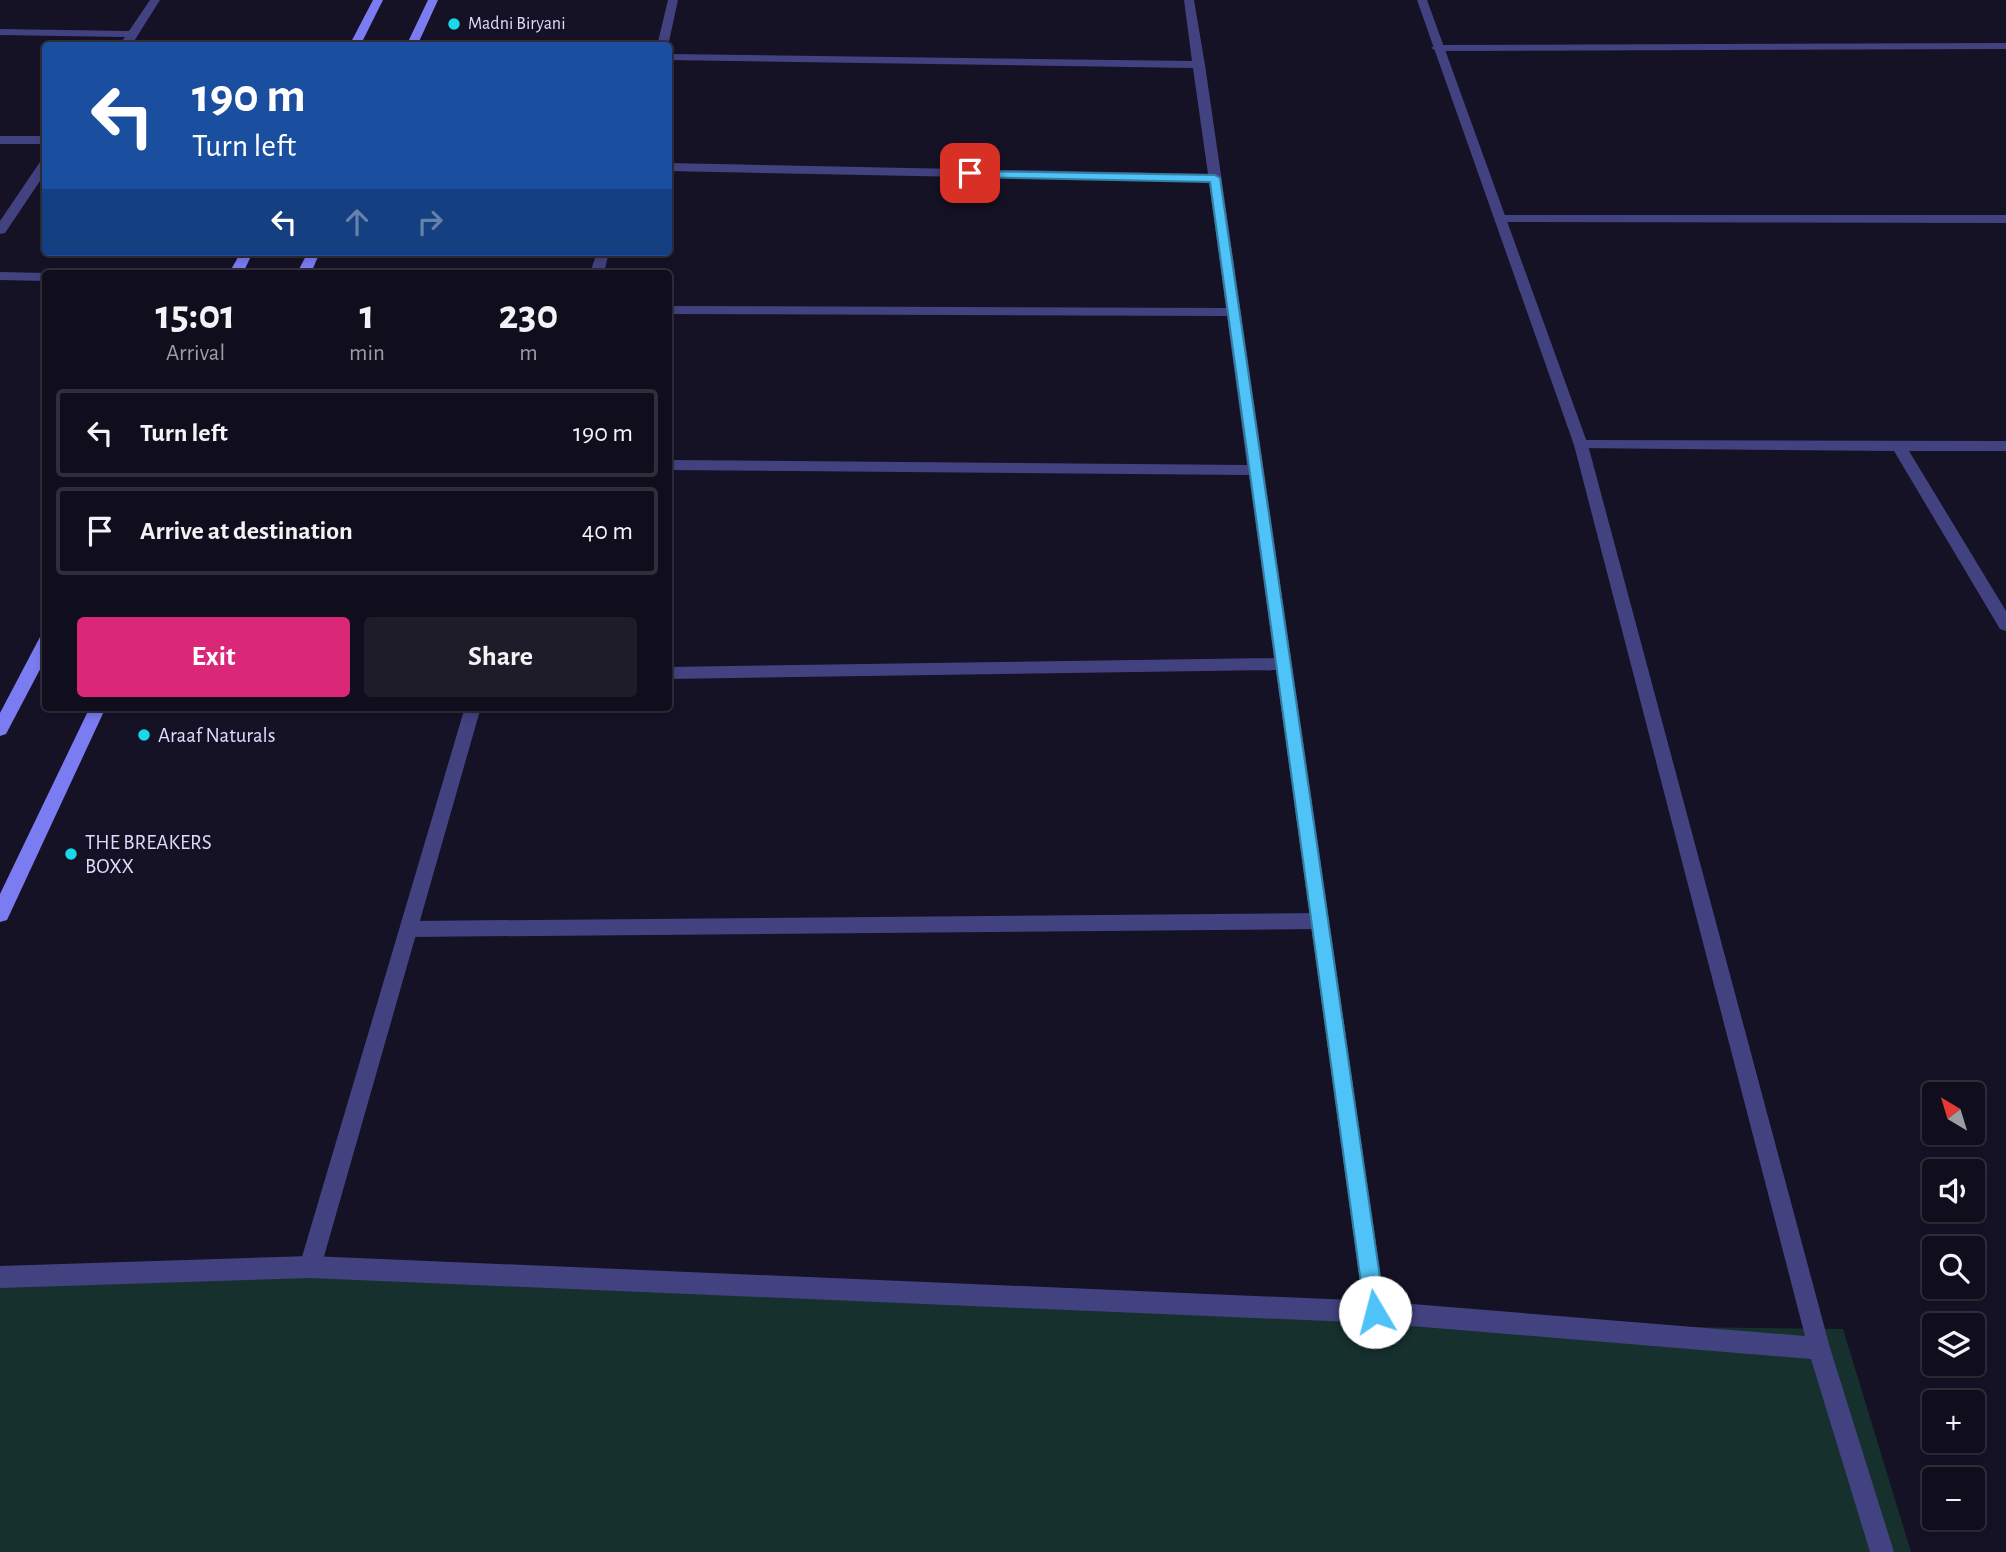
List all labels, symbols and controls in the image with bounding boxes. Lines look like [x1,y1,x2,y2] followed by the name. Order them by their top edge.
[468,15,566,33] place label: Madni Biryani
[446,16,462,32] marker: Madni Biryani
[77,70,168,161] icon: left
[192,72,306,121] text: 190 m
[192,130,296,162] text: Turn left
[940,143,1000,203] pin
[951,154,989,192] icon: arrive
[265,203,303,241] icon: left
[338,203,376,241] icon: ahead
[411,203,449,241] icon: right
[156,294,236,336] text: 15:01
[359,294,375,336] text: 1
[499,294,558,336] text: 230
[166,342,225,365] text: Arrival
[349,342,385,365] text: min
[519,342,538,365] text: m
[81,414,119,452] icon: left
[140,420,228,446] text: Turn left
[573,420,633,446] text: 190 m
[81,512,119,550] icon: arrive
[140,518,353,544] text: Arrive at destination
[582,518,633,544] text: 40 m
[77,617,350,697] button: Exit
[364,617,637,697] button: Share
[158,725,276,746] place label: Araaf Naturals
[136,727,152,743] marker: Araaf Naturals
[85,832,212,877] place label: THE BREAKERS BOXX
[63,846,79,862] marker: THE BREAKERS BOXX
[1922,1082,1984,1144] north arrow
[1922,1082,1985,1530] map controls
[1922,1159,1985,1222] button: sound
[1922,1236,1985,1299] button: search
[1338,1275,1412,1349] position arrow
[1922,1313,1985,1376] button: layers
[1922,1390,1985,1453] button: +
[1922,1467,1985,1530] button: −

